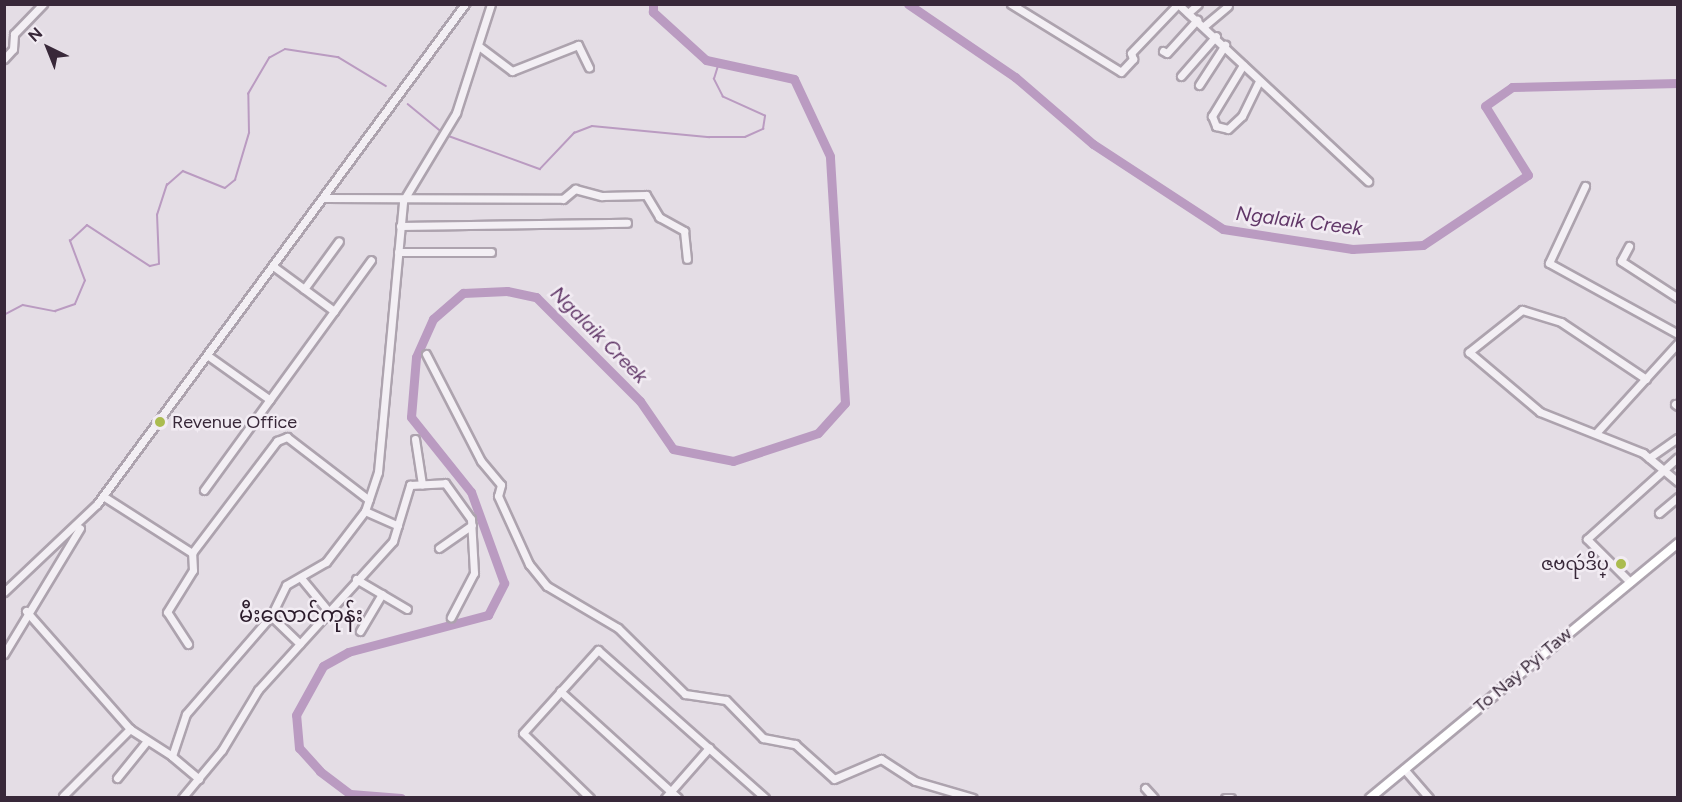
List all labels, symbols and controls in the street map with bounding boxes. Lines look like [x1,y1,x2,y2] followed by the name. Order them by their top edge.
[18,18,78,78] north arrow
[24,23,46,46] text: N
[1234,201,1364,241] water label: Ngalaik Creek
[546,282,652,388] water label: Ngalaik Creek
[172,411,297,433] place label: Revenue Office
[153,415,167,429] marker: Revenue Office
[1541,553,1609,575] place label: ဇဗၺဴဒိပ္
[1614,557,1628,571] marker: ဇဗၺဴဒိပ္
[239,602,363,628] district label: မီးလောင်ကုန်း
[1470,623,1576,717] street label: To Nay Pyi Taw

